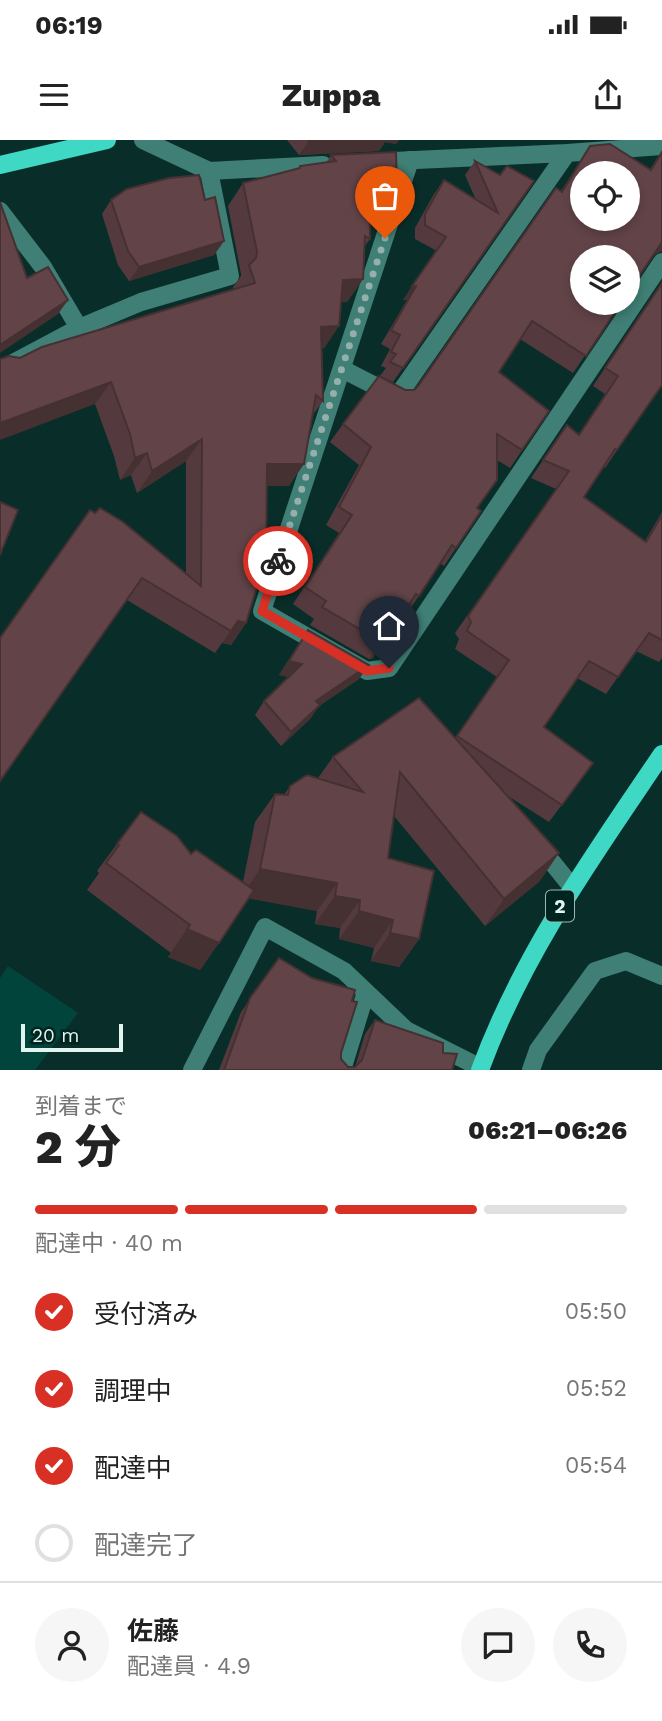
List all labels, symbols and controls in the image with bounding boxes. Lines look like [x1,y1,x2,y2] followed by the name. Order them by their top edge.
[35,10,103,40] text: 06:19
[35,76,73,114] icon: menu
[282,76,380,114] text: Zuppa
[589,76,627,114] icon: share
[570,161,640,315] map controls
[570,161,640,231] button: locate
[355,166,415,238] pin
[366,177,404,215] icon: bag
[570,245,640,315] button: layers
[243,526,313,596] courier
[259,542,297,580] icon: bike
[359,596,419,668] pin
[370,607,408,645] icon: home
[546,890,574,922] road number: 2
[21,1021,122,1053] scale bar
[32,1024,79,1047] text: 20 m
[35,1093,127,1120] text: 到着まで
[468,1115,627,1145] text: 06:21–06:26
[35,1120,121,1174] text: 2 分
[35,1230,183,1257] text: 配達中 · 40 m
[35,1293,73,1331] icon: check
[565,1298,627,1325] text: 05:50
[94,1299,198,1329] text: 受付済み
[35,1370,73,1408] icon: check
[566,1375,627,1402] text: 05:52
[94,1376,172,1406] text: 調理中
[35,1447,73,1485] icon: check
[565,1452,627,1479] text: 05:54
[94,1453,172,1483] text: 配達中
[94,1530,198,1560] text: 配達完了
[35,1608,109,1682] button: person
[461,1608,535,1682] button: chat
[553,1608,627,1682] button: phone
[127,1616,179,1646] text: 佐藤
[127,1653,251,1680] text: 配達員 · 4.9

